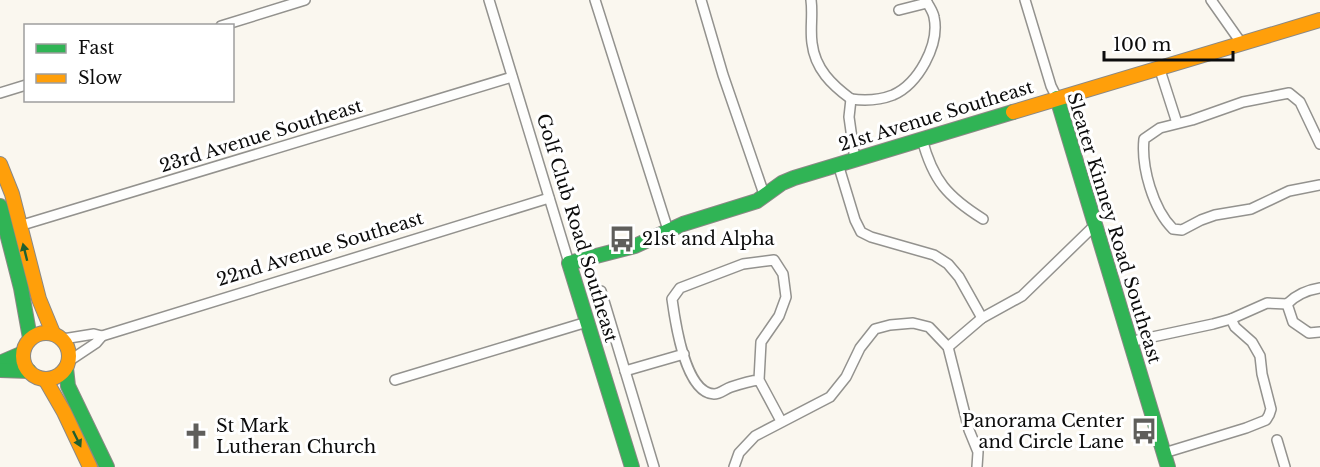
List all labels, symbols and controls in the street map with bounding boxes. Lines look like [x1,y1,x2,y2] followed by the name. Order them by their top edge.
[24,24,234,102] legend
[1104,24,1233,62] scale bar
[1113,34,1171,56] text: 100 m
[78,37,115,59] text: Fast
[78,67,123,89] text: Slow
[836,76,1036,156] street label: 21st Avenue Southeast
[1062,90,1166,366] street label: Sleater Kinney Road Southeast
[157,95,365,177] street label: 23rd Avenue Southeast
[532,111,622,345] street label: Golf Club Road Southeast
[214,207,426,291] street label: 22nd Avenue Southeast
[607,224,637,254] bus stop icon: 21st and Alpha
[642,228,775,250] place label: 21st and Alpha
[20,242,30,261] one-way arrow
[962,410,1124,453] place label: Panorama Center and Circle Lane
[216,415,376,458] place label: St Mark Lutheran Church
[1129,416,1159,446] bus stop icon: Panorama Center and Circle Lane
[181,421,211,451] church icon: St Mark Lutheran Church
[73,431,82,448] one-way arrow

